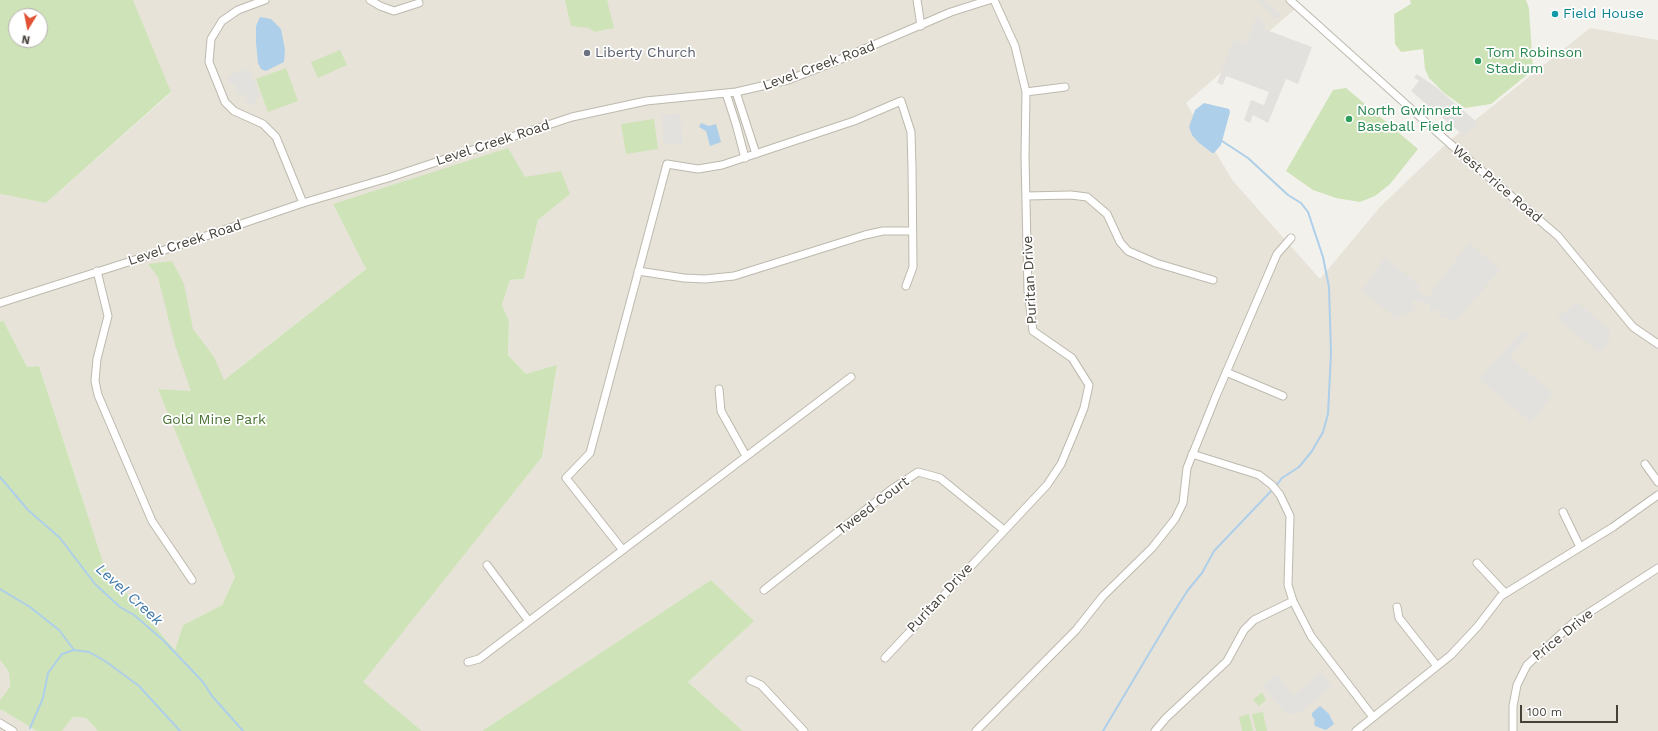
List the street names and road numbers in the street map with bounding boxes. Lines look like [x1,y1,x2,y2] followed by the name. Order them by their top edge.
[760,38,878,94] street label: Level Creek Road
[434,117,552,169] street label: Level Creek Road
[1449,142,1545,226] street label: West Price Road
[126,217,244,269] street label: Level Creek Road
[1019,235,1041,325] street label: Puritan Drive
[833,473,913,539] street label: Tweed Court
[904,560,976,636] street label: Puritan Drive
[1529,605,1597,665] street label: Price Drive

